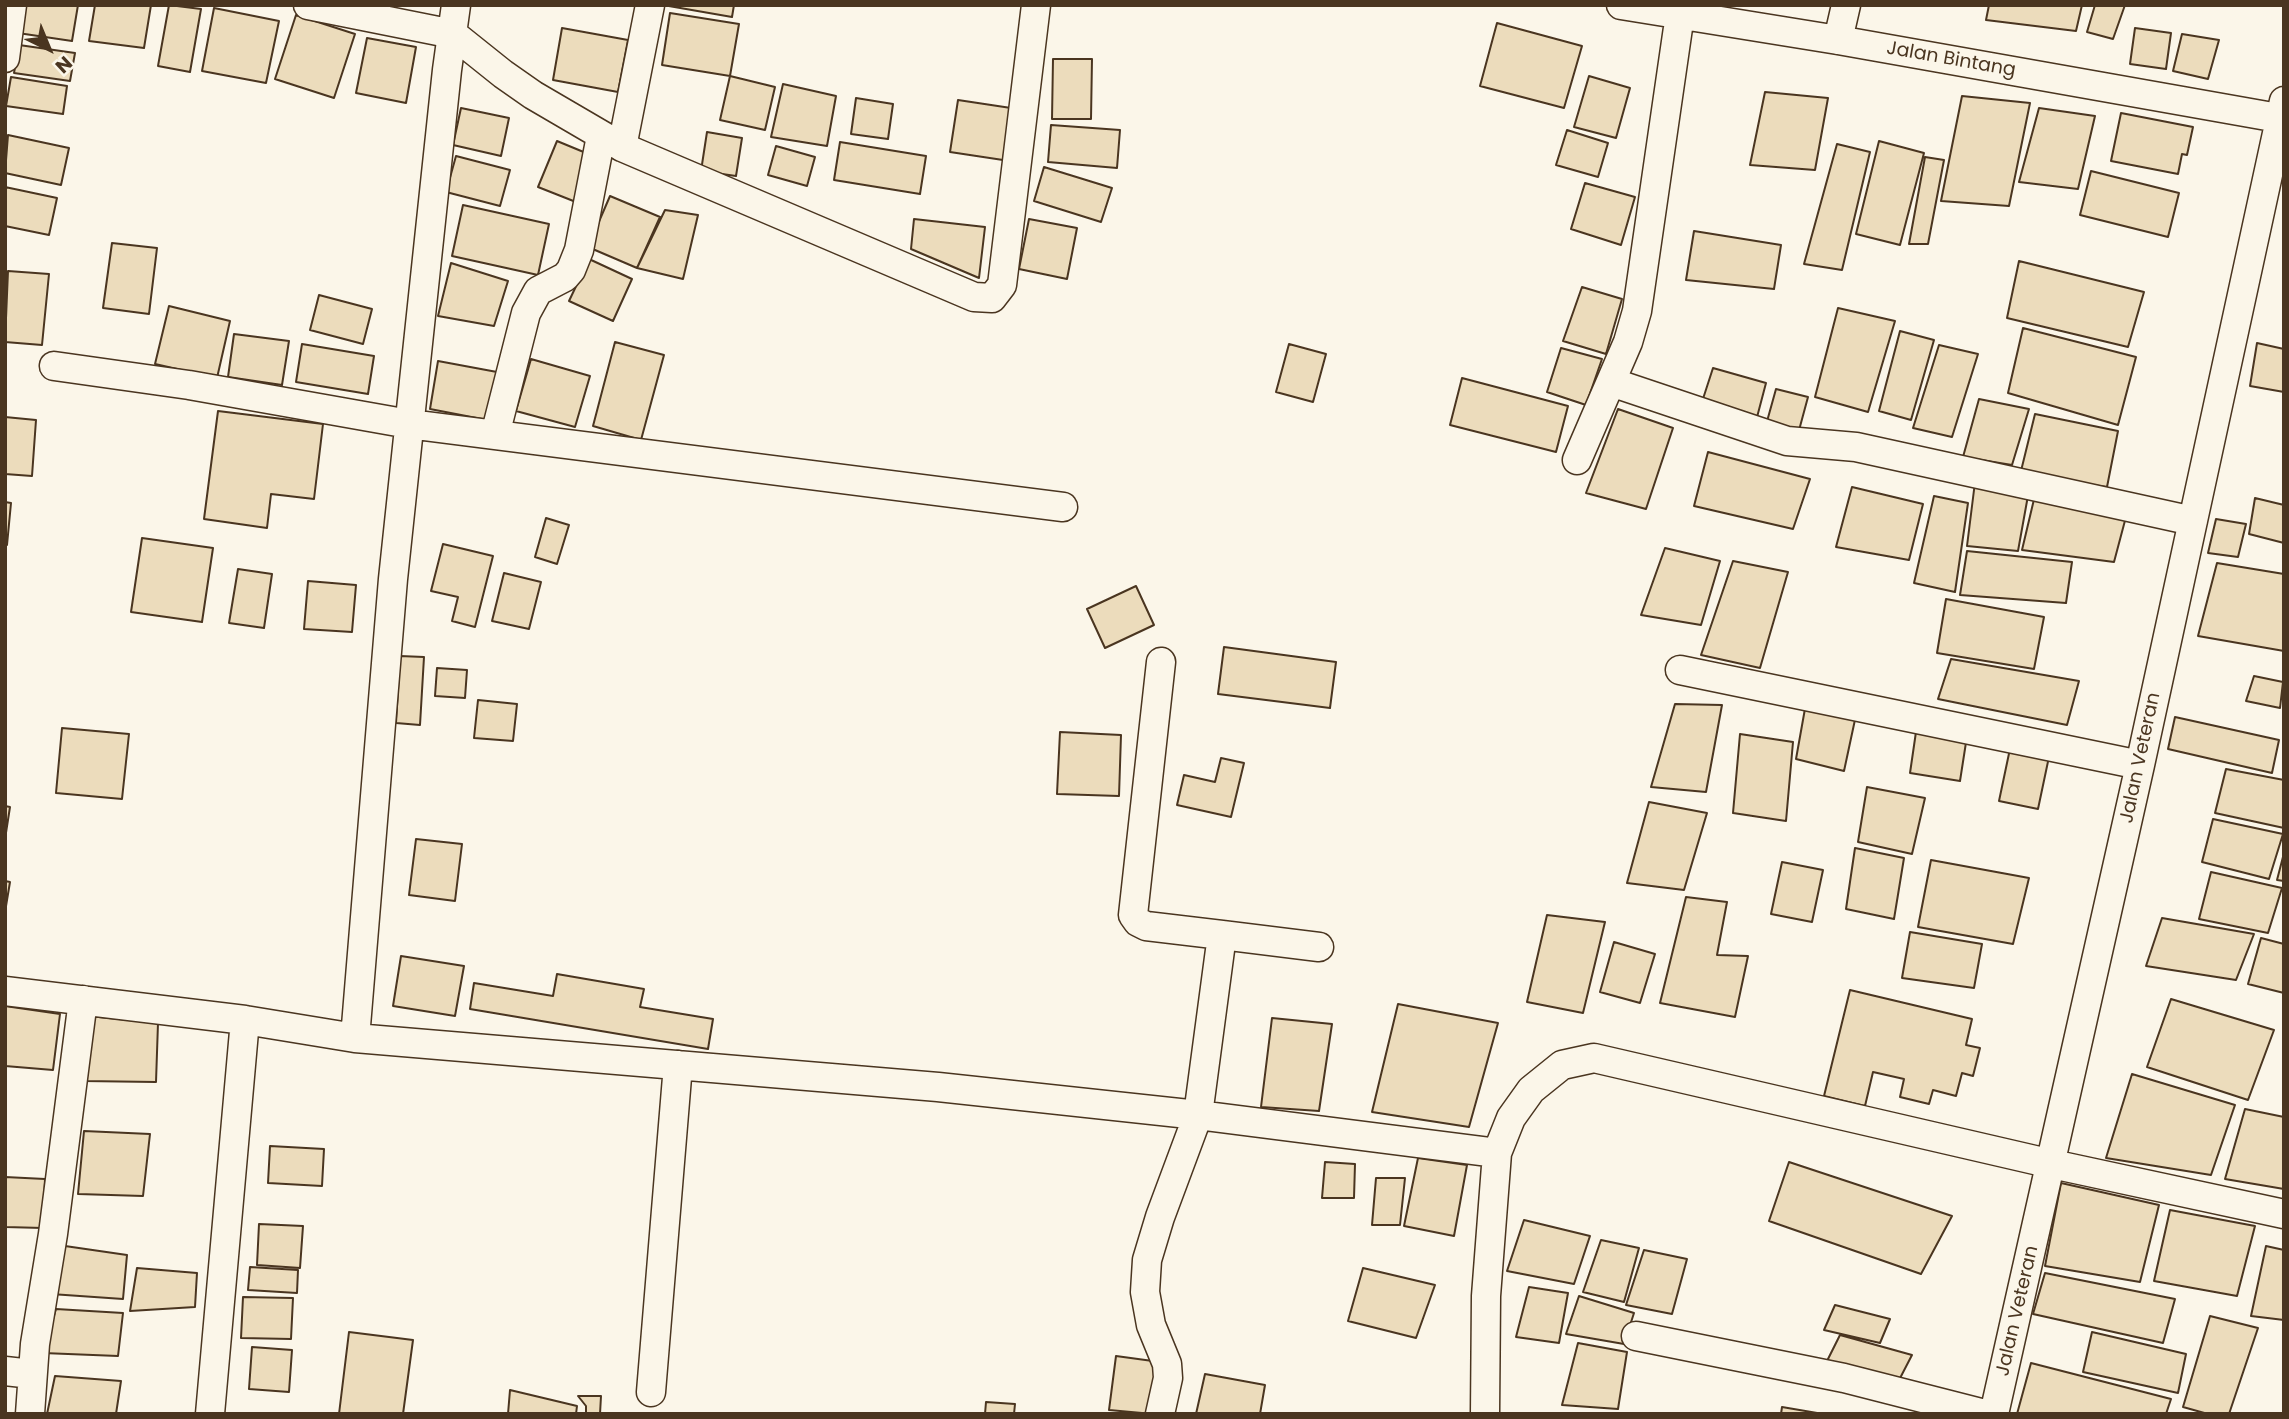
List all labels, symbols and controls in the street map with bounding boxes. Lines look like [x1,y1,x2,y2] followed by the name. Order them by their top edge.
[14,14,84,84] north arrow
[1885,37,2017,83] street label: Jalan Bintang
[49,50,78,79] text: N
[2116,691,2166,825] street label: Jalan Veteran
[1992,1244,2044,1378] street label: Jalan Veteran

